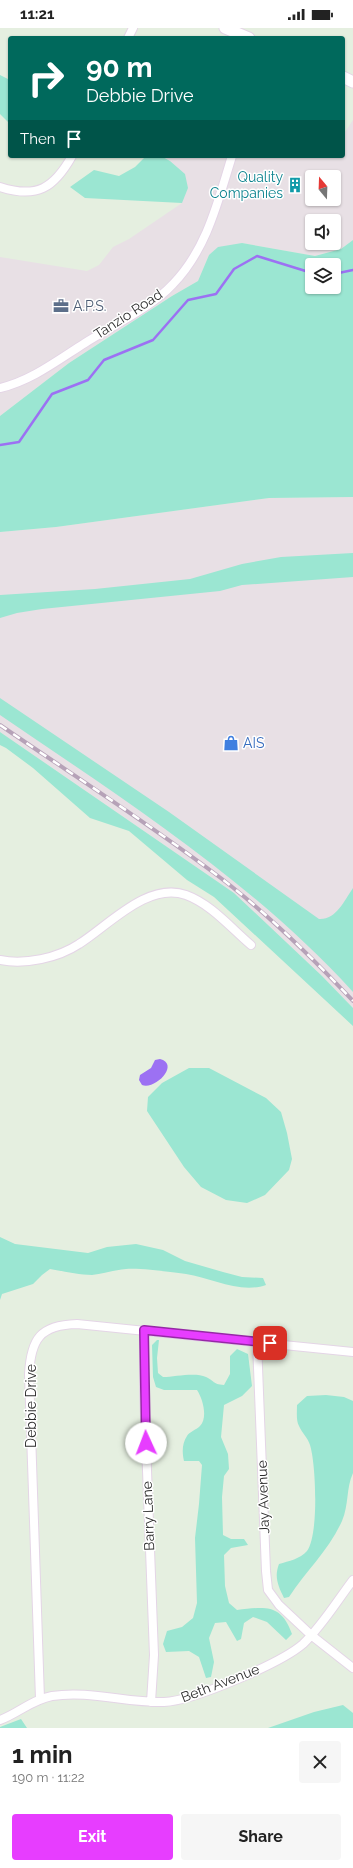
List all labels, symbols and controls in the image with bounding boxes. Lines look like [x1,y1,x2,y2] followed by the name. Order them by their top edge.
[20,5,54,23] text: 11:21
[86,51,152,84] text: 90 m
[20,52,72,104] icon: right
[86,85,194,106] text: Debbie Drive
[63,128,85,150] icon: arrive
[20,130,55,148] text: Then
[210,169,283,201] place label: Quality Companies
[305,170,341,206] north arrow
[305,170,341,294] map controls
[286,176,304,194] building icon: Quality Companies
[305,214,341,250] button: sound
[305,258,341,294] button: layers
[91,286,165,342] street label: Tanzio Road
[52,297,70,315] office icon: A.P.S.
[73,298,106,314] place label: A.P.S.
[222,734,240,752] shop icon: AIS
[243,735,265,751] place label: AIS
[253,1326,287,1360] pin
[259,1332,281,1354] icon: arrive
[23,1364,39,1448] street label: Debbie Drive
[125,1422,167,1464] position arrow
[254,1460,272,1534] street label: Jay Avenue
[139,1481,157,1551] street label: Barry Lane
[179,1661,261,1705] street label: Beth Avenue
[12,1740,73,1769] text: 1 min
[299,1741,341,1783] button: close
[12,1770,85,1785] text: 190 m · 11:22
[12,1814,173,1860] button: Exit
[181,1814,341,1860] button: Share

